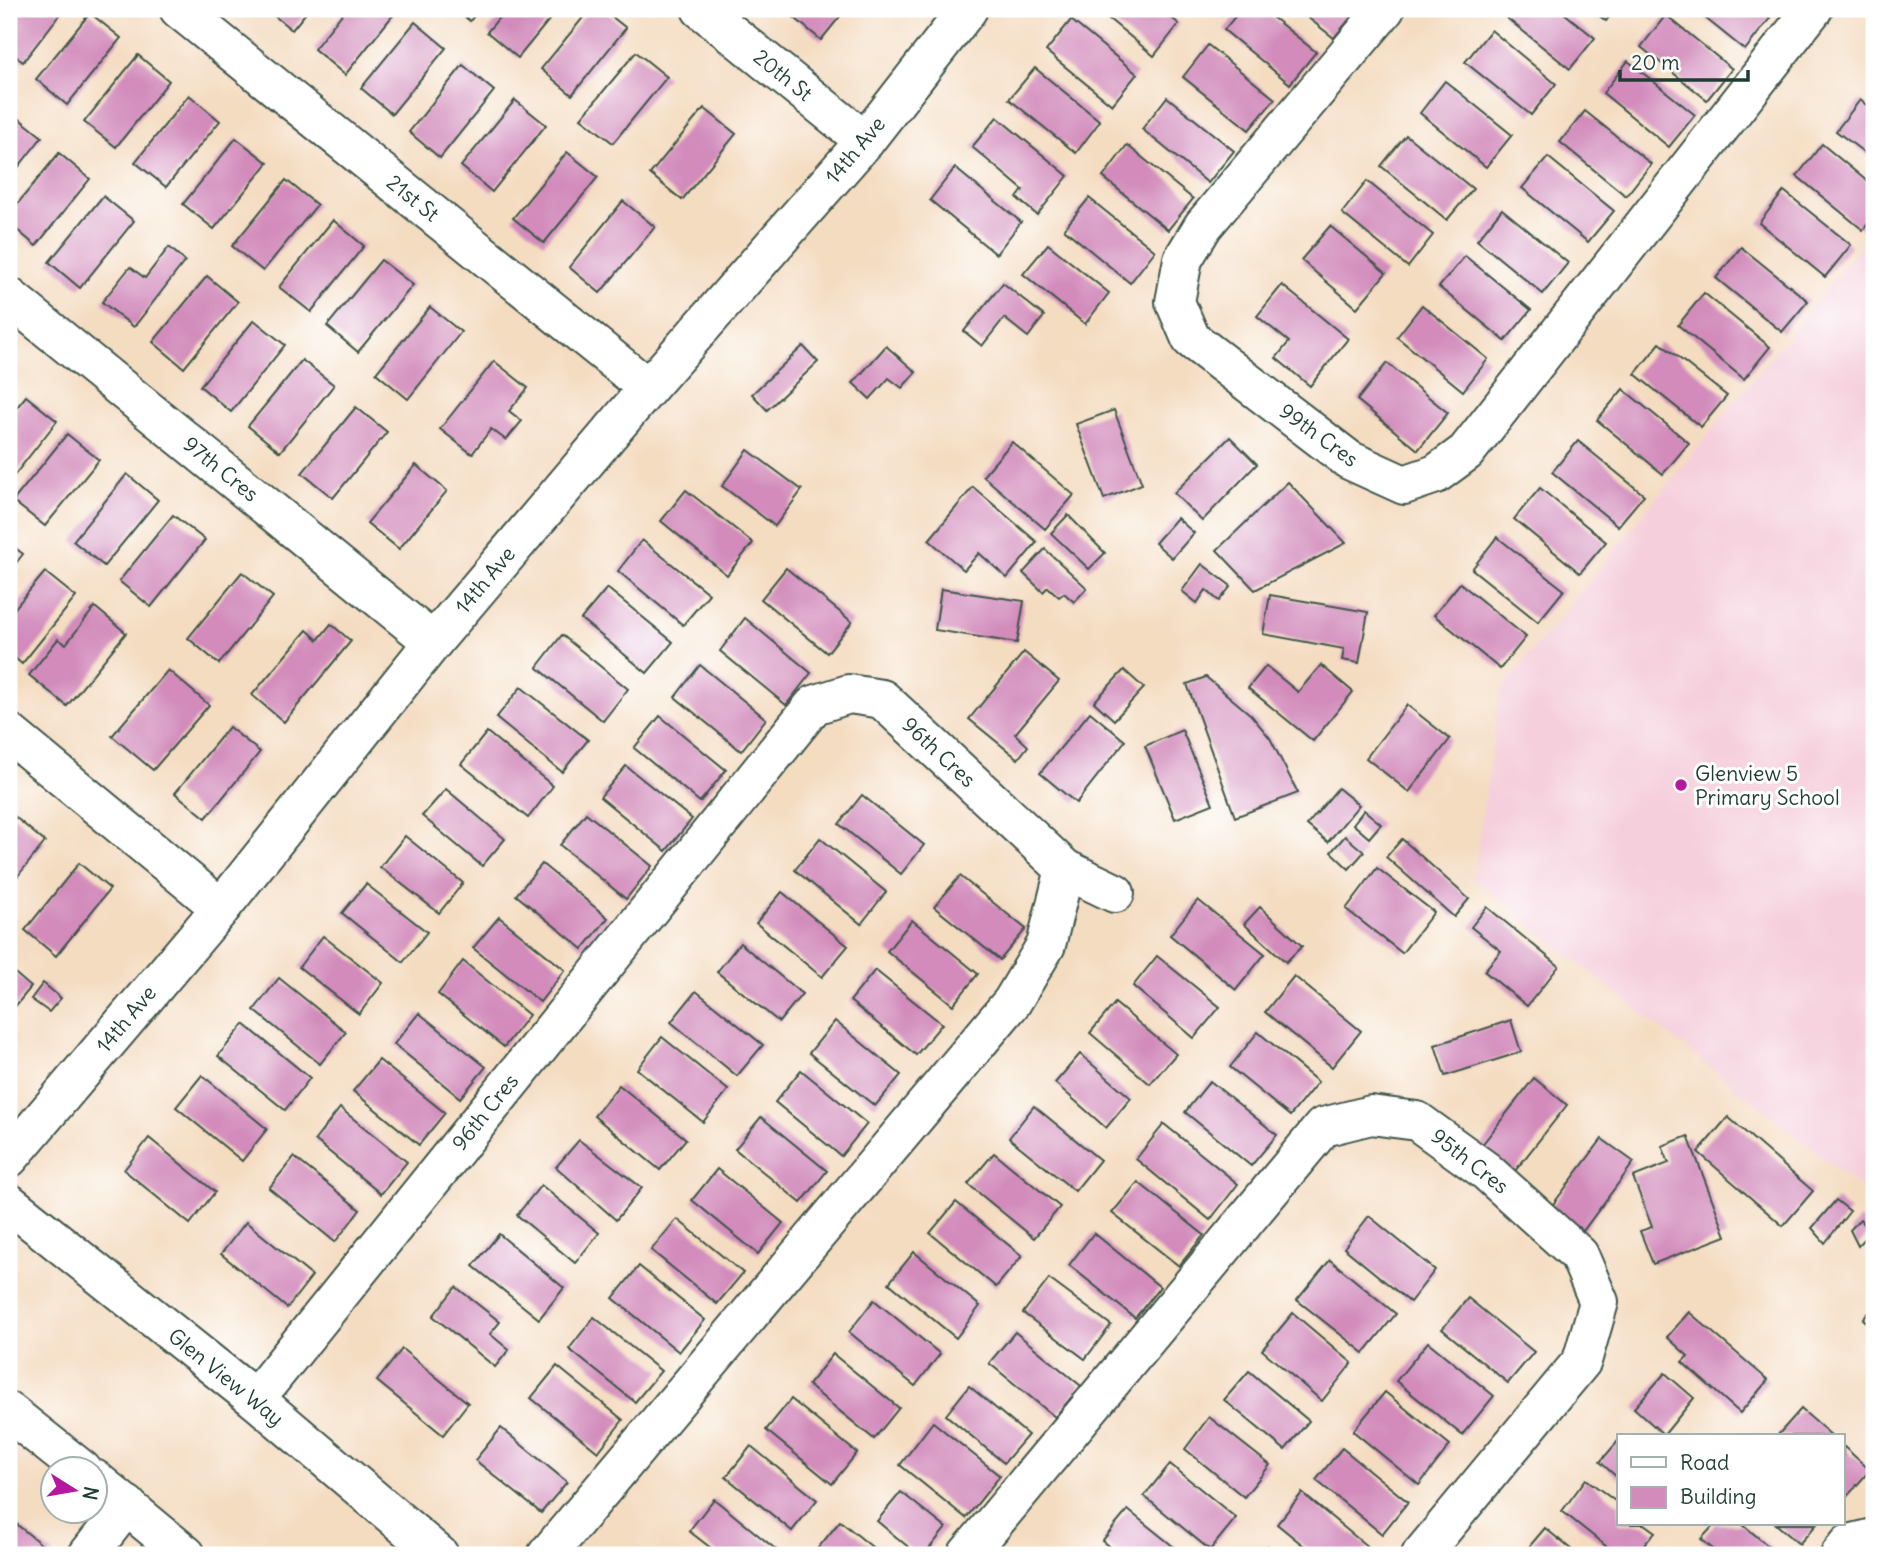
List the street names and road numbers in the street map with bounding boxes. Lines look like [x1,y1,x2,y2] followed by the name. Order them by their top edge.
[748,43,818,107] street label: 20th St
[819,111,891,189] street label: 14th Ave
[381,169,445,227] street label: 21st St
[1274,397,1364,473] street label: 99th Cres
[178,430,264,508] street label: 97th Cres
[449,541,521,619] street label: 14th Ave
[897,711,981,793] street label: 96th Cres
[90,980,162,1058] street label: 14th Ave
[446,1068,524,1156] street label: 96th Cres
[1426,1122,1514,1200] street label: 95th Cres
[163,1322,289,1432] street label: Glen View Way

